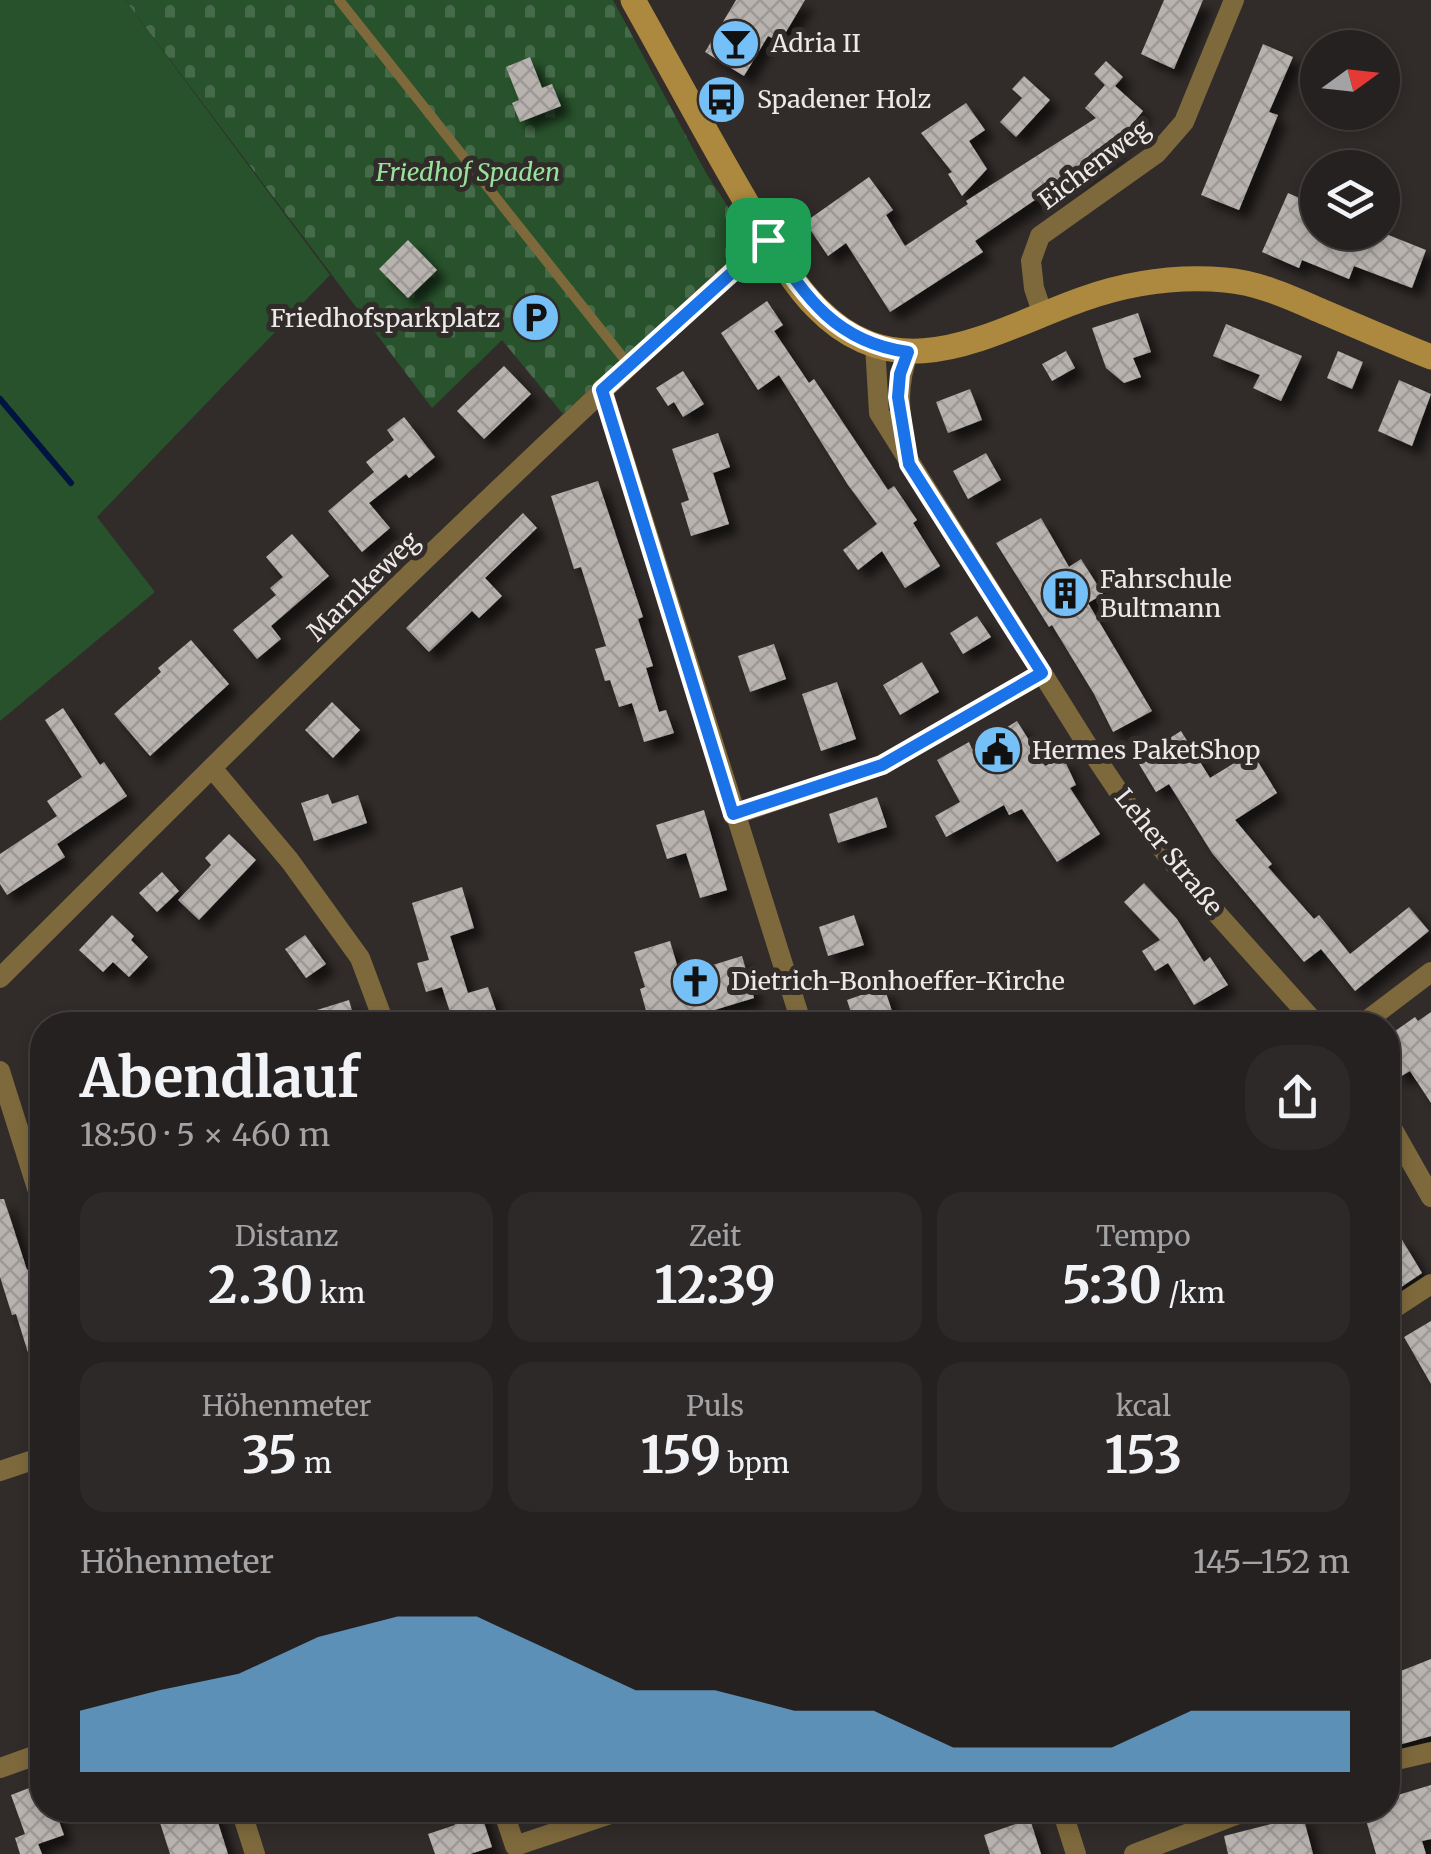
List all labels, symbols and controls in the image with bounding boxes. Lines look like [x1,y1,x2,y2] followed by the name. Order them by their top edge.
[710,17,762,69] bar icon: Adria II
[770,27,861,59] place label: Adria II
[1300,30,1400,130] north arrow
[1300,30,1400,250] map controls
[696,73,748,125] bus stop icon: Spadener Holz
[757,83,931,115] place label: Spadener Holz
[1032,112,1156,216] street label: Eichenweg
[1300,150,1400,250] button: layers
[375,156,560,188] park label: Friedhof Spaden
[726,198,811,283] pin
[741,213,796,268] icon: arrive
[509,292,561,344] parking icon: Friedhofsparkplatz
[270,302,500,334] place label: Friedhofsparkplatz
[300,525,426,647] street label: Marnkeweg
[1100,563,1232,624] place label: Fahrschule Bultmann
[1039,567,1091,619] building icon: Fahrschule Bultmann
[971,724,1023,776] public building icon: Hermes PaketShop
[1032,734,1260,766] place label: Hermes PaketShop
[1108,782,1230,922] street label: Leher Straße
[670,955,722,1007] church icon: Dietrich-Bonhoeffer-Kirche
[731,965,1065,997] place label: Dietrich-Bonhoeffer-Kirche
[80,1043,359,1112] text: Abendlauf
[1245,1045,1350,1150] button: share
[80,1115,330,1155] text: 18:50 · 5 × 460 m
[235,1218,339,1254] text: Distanz
[689,1218,741,1254] text: Zeit
[1096,1218,1191,1254] text: Tempo
[208,1254,313,1317] text: 2.30
[654,1254,776,1317] text: 12:39
[1062,1254,1162,1317] text: 5:30
[313,1275,365,1311] text: km
[1162,1275,1225,1311] text: /km
[202,1388,371,1424] text: Höhenmeter
[686,1388,744,1424] text: Puls
[1116,1388,1171,1424] text: kcal
[242,1424,297,1487] text: 35
[640,1424,721,1487] text: 159
[1104,1424,1182,1487] text: 153
[297,1445,332,1481] text: m
[721,1445,790,1481] text: bpm
[80,1542,274,1582] text: Höhenmeter
[1193,1542,1350,1582] text: 145–152 m

